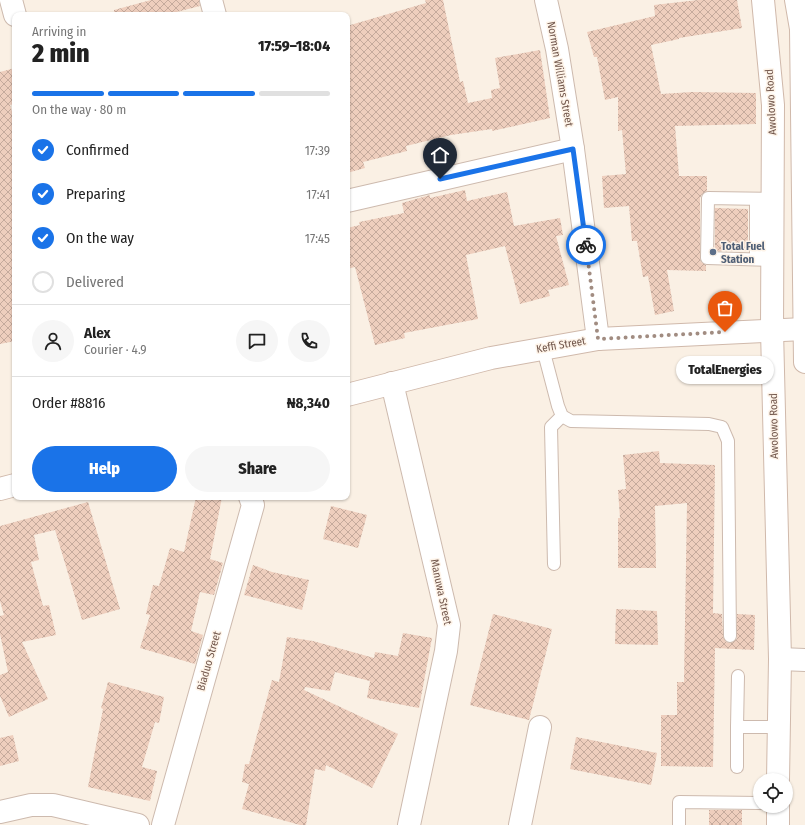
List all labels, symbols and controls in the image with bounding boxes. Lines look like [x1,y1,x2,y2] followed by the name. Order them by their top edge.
[544,21,576,128] street label: Norman Williams Street
[32,24,86,39] text: Arriving in
[258,37,330,55] text: 17:59–18:04
[32,38,90,69] text: 2 min
[763,69,779,135] street label: Awolowo Road
[32,102,126,117] text: On the way · 80 m
[423,138,457,179] pin
[32,139,54,161] icon: check
[66,141,129,159] text: Confirmed
[305,143,330,158] text: 17:39
[429,144,451,166] icon: home
[32,183,54,205] icon: check
[66,185,125,203] text: Preparing
[306,187,330,202] text: 17:41
[566,225,606,265] courier
[32,227,54,249] icon: check
[66,229,134,247] text: On the way
[305,231,330,246] text: 17:45
[575,234,597,256] icon: bike
[721,240,766,266] place label: Total Fuel Station
[708,247,718,257] marker: Total Fuel Station
[66,273,124,291] text: Delivered
[708,291,742,332] pin
[714,297,736,319] icon: bag
[32,320,74,362] button: person
[236,320,278,362] button: chat
[288,320,330,362] button: phone
[84,324,111,342] text: Alex
[535,334,587,356] street label: Keffi Street
[84,342,147,357] text: Courier · 4.9
[676,356,774,384] callout: TotalEnergies
[688,362,762,377] text: TotalEnergies
[767,393,781,459] street label: Awolowo Road
[32,394,105,412] text: Order #8816
[287,394,330,412] text: ₦8,340
[32,446,177,492] button: Help
[185,446,330,492] button: Share
[428,558,454,626] street label: Manuwa Street
[194,629,224,692] street label: Biaduo Street
[753,773,793,813] map controls
[753,773,793,813] button: locate

